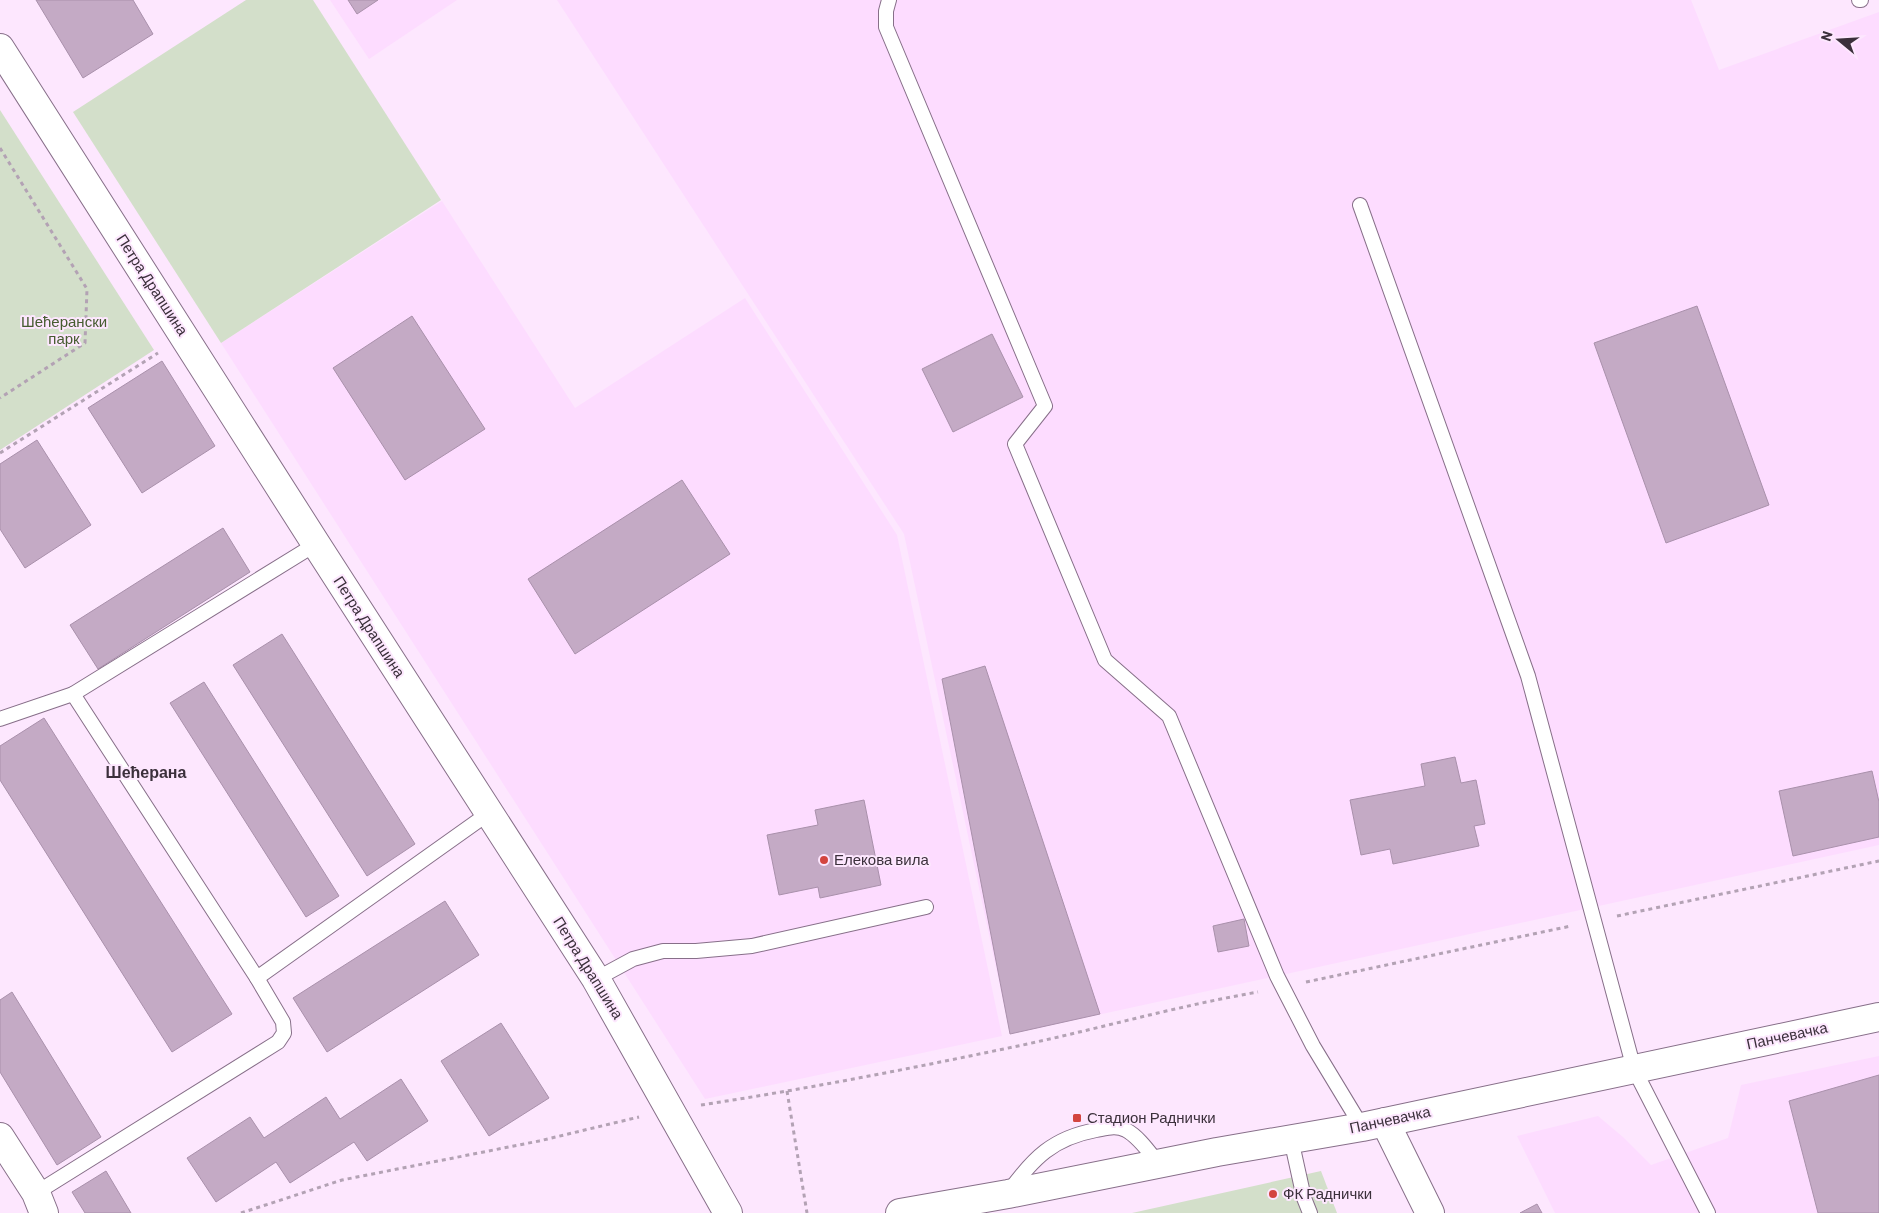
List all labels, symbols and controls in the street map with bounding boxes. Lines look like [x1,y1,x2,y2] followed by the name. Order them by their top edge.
[1814,15,1864,65] north arrow
[1817,29,1836,43] text: N
[113,230,193,339] street label: Петра Драпшина
[21,312,107,347] park label: Шећерански парк
[330,572,410,681] street label: Петра Драпшина
[106,762,187,781] district label: Шећерана
[834,850,929,868] place label: Елекова вила
[818,854,830,866] marker: Елекова вила
[550,913,628,1022] street label: Петра Драпшина
[1745,1018,1830,1052] street label: Панчевачка
[1348,1102,1433,1136] street label: Панчевачка
[1087,1108,1216,1126] place label: Стадион Раднички
[1071,1112,1083,1124] marker: Стадион Раднички
[1283,1184,1372,1202] place label: ФК Раднички
[1267,1188,1279,1200] marker: ФК Раднички

